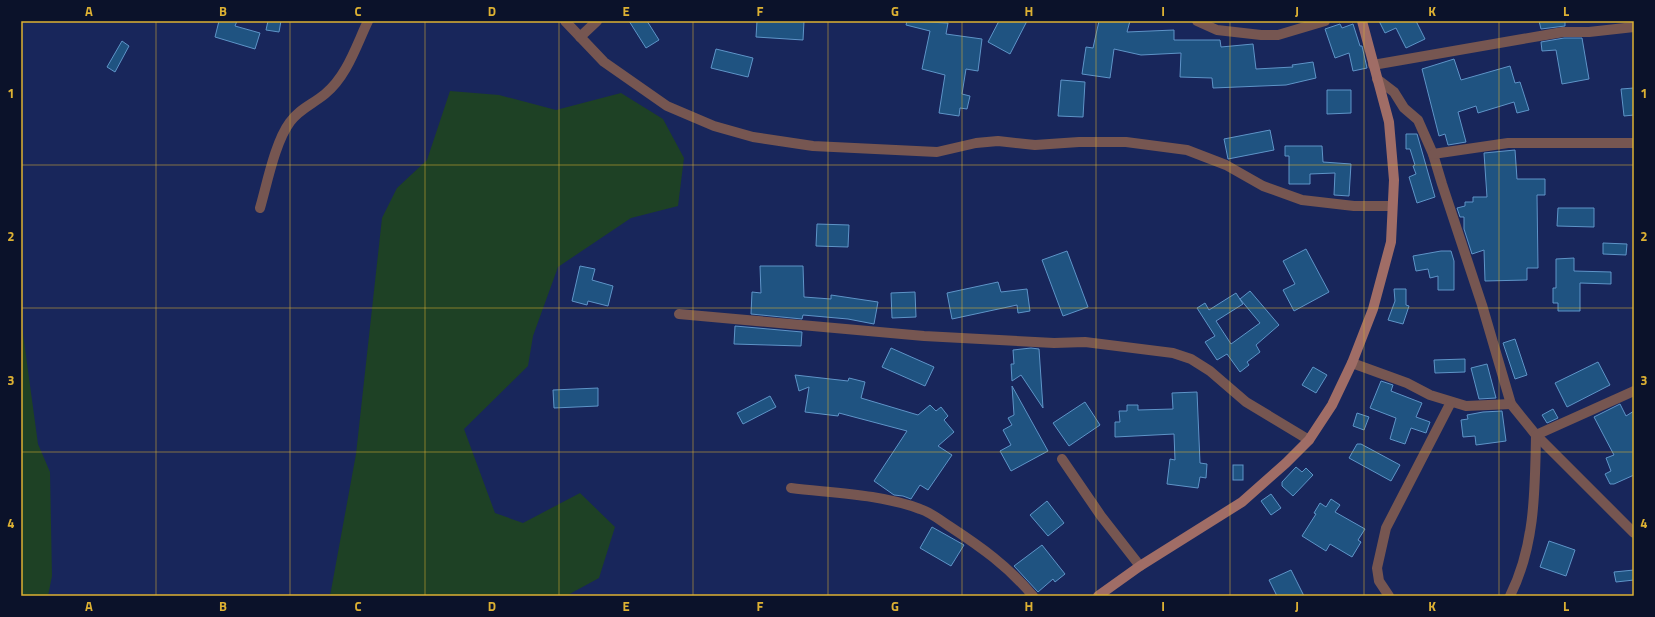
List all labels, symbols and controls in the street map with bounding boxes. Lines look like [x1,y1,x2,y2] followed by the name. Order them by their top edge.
[85,1,93,21] text: A
[219,1,227,21] text: B
[354,1,362,21] text: C
[488,1,496,21] text: D
[622,1,630,21] text: E
[757,1,764,21] text: F
[891,1,899,21] text: G
[1025,1,1033,21] text: H
[1161,1,1165,21] text: I
[1295,1,1299,21] text: J
[1428,1,1436,21] text: K
[1563,1,1569,21] text: L
[7,83,15,103] text: 1
[1640,83,1648,103] text: 1
[7,226,15,246] text: 2
[1640,226,1648,246] text: 2
[7,370,15,390] text: 3
[1640,370,1648,390] text: 3
[7,513,15,533] text: 4
[1640,513,1648,533] text: 4
[85,596,93,616] text: A
[219,596,227,616] text: B
[354,596,362,616] text: C
[488,596,496,616] text: D
[622,596,630,616] text: E
[757,596,764,616] text: F
[891,596,899,616] text: G
[1025,596,1033,616] text: H
[1161,596,1165,616] text: I
[1295,596,1299,616] text: J
[1428,596,1436,616] text: K
[1563,596,1569,616] text: L

